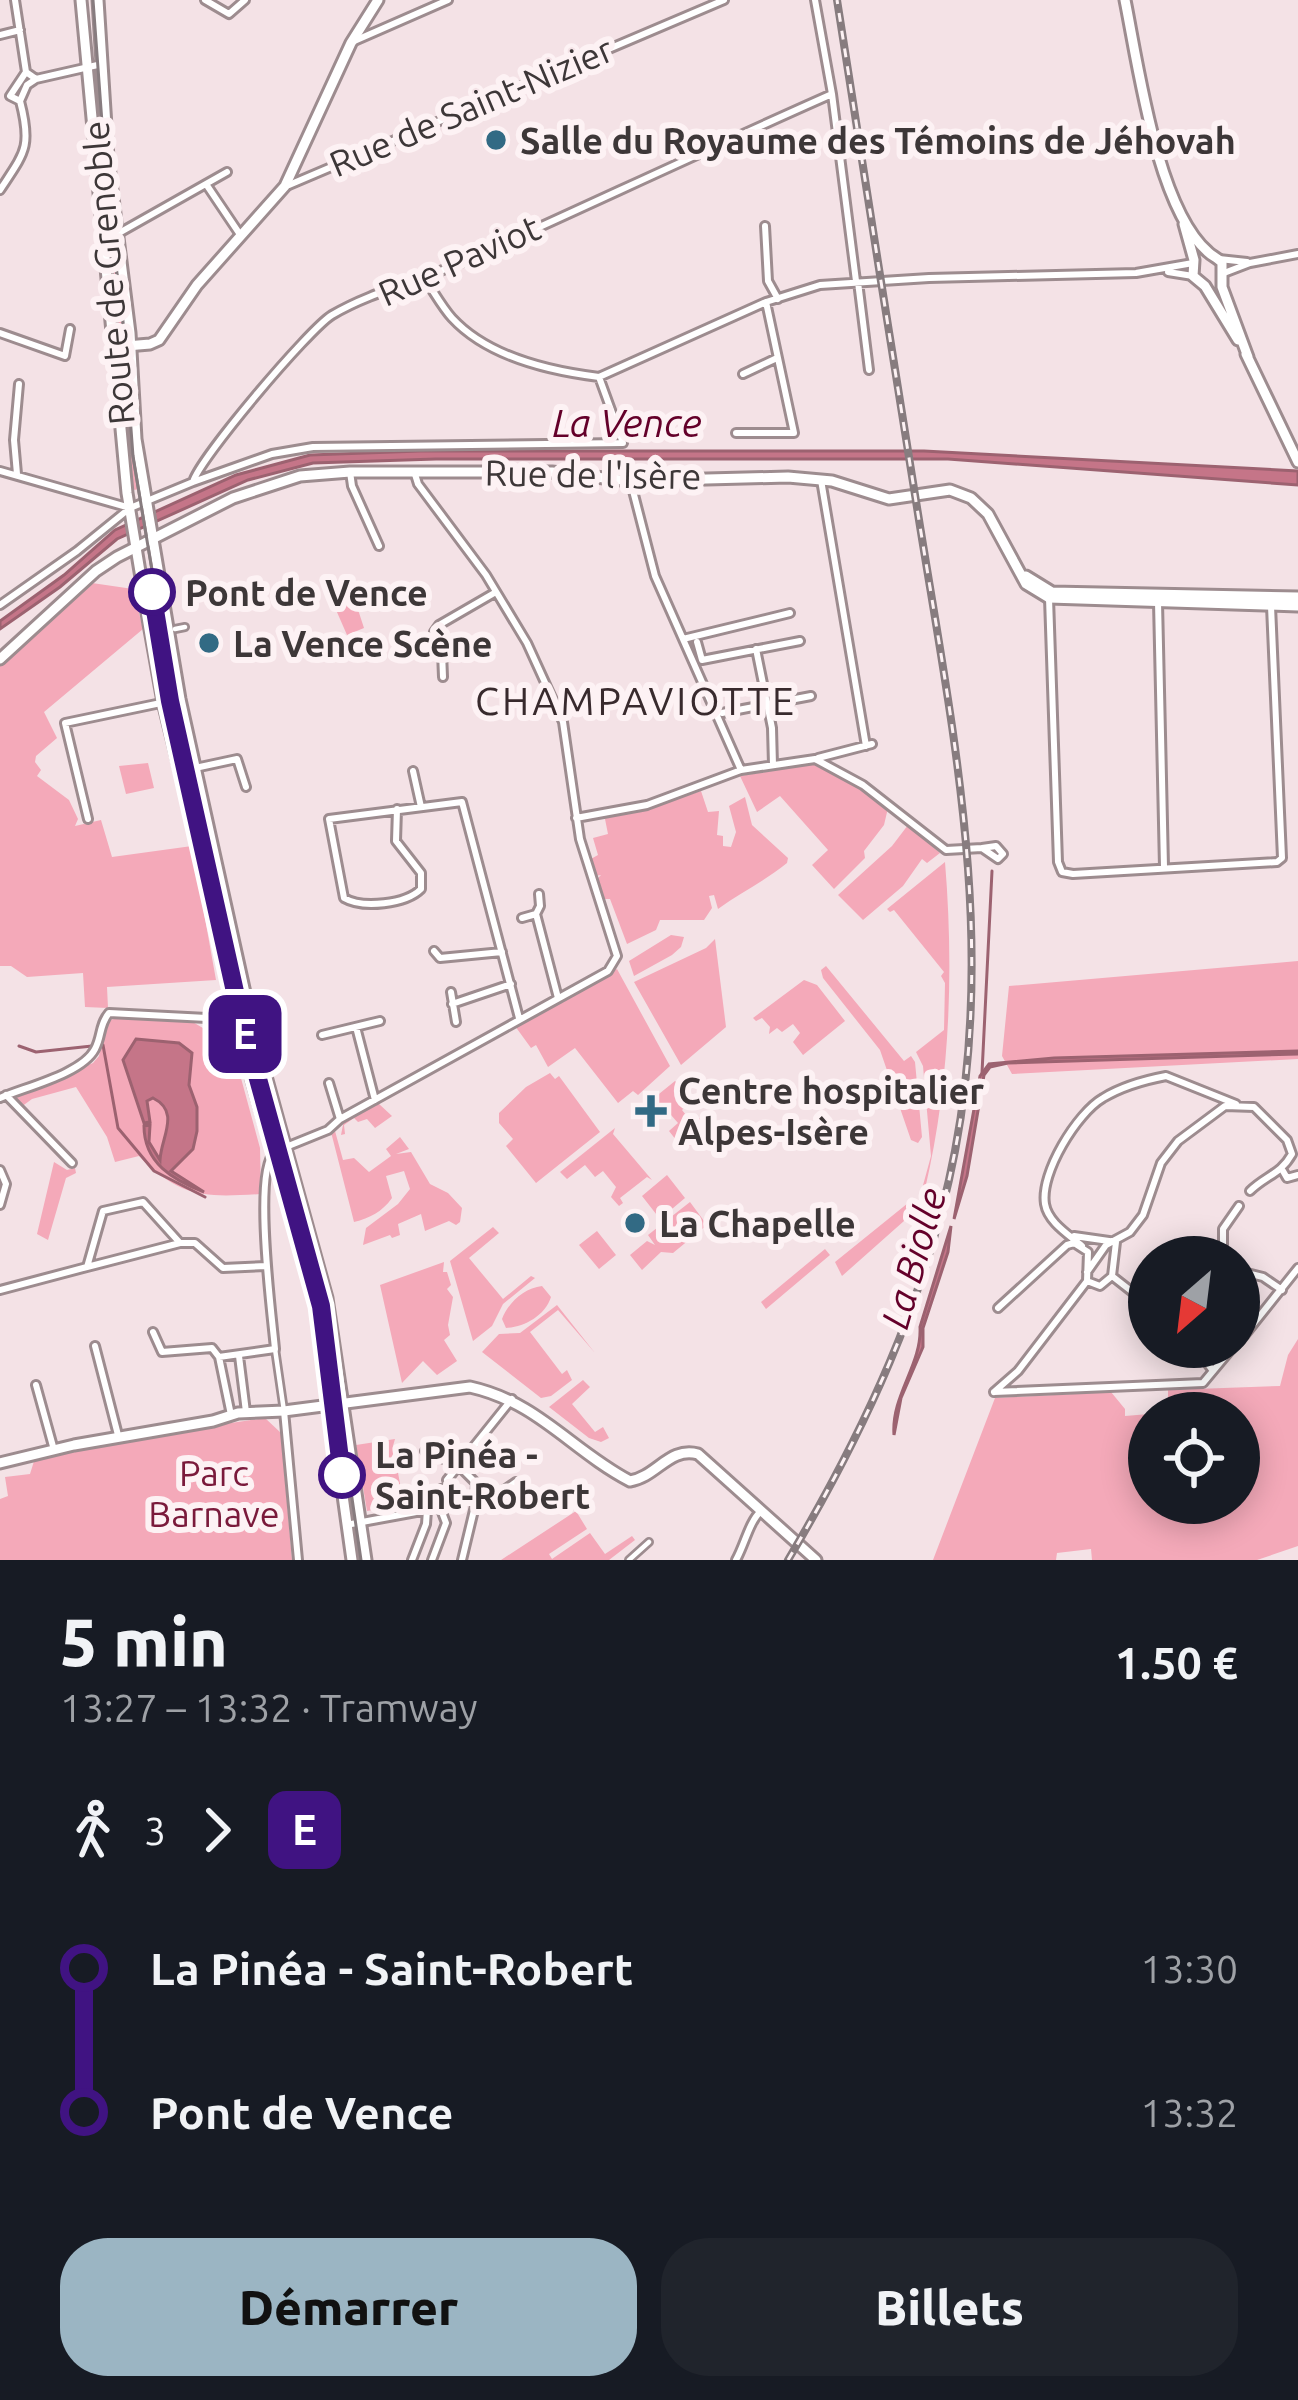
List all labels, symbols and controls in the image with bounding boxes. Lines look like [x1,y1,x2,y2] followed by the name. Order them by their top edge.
[323,28,619,184] street label: Rue de Saint-Nizier
[74,119,142,427] street label: Route de Grenoble
[520,120,1236,161] place label: Salle du Royaume des Témoins de Jéhovah
[483,127,509,153] marker: Salle du Royaume des Témoins de Jéhovah
[372,206,546,314] street label: Rue Paviot
[552,401,702,444] water label: La Vence
[484,452,702,496] street label: Rue de l'Isère
[130,570,174,614] marker: Pont de Vence
[185,572,428,613] place label: Pont de Vence
[233,623,493,664] place label: La Vence Scène
[196,630,222,656] marker: La Vence Scène
[475,679,797,722] district label: CHAMPAVIOTTE
[206,995,284,1073] line badge: E
[233,1010,258,1057] text: E
[678,1070,984,1152] place label: Centre hospitalier Alpes-Isère
[635,1095,667,1127] marker: Centre hospitalier Alpes-Isère
[872,1183,954,1333] water label: La Biolle
[659,1203,856,1244] place label: La Chapelle
[622,1210,648,1236] marker: La Chapelle
[1128,1236,1260,1368] north arrow
[1128,1236,1260,1524] map controls
[1128,1392,1260,1524] button: locate
[375,1434,590,1516] place label: La Pinéa - Saint-Robert
[148,1452,280,1534] park label: Parc Barnave
[320,1453,364,1497] marker: La Pinéa - Saint-Robert
[60,1604,228,1678] text: 5 min
[1115,1637,1238,1688] text: 1.50 €
[60,1686,478,1729] text: 13:27 – 13:32 · Tramway
[60,1797,126,1863] icon: walk
[184,1797,250,1863] icon: forward
[292,1806,317,1853] text: E
[144,1809,166,1852] text: 3
[150,1943,633,1994] text: La Pinéa - Saint-Robert
[1140,1947,1238,1990] text: 13:30
[150,2087,454,2138] text: Pont de Vence
[1140,2091,1238,2134] text: 13:32
[60,2238,637,2376] button: Démarrer
[661,2238,1238,2376] button: Billets

